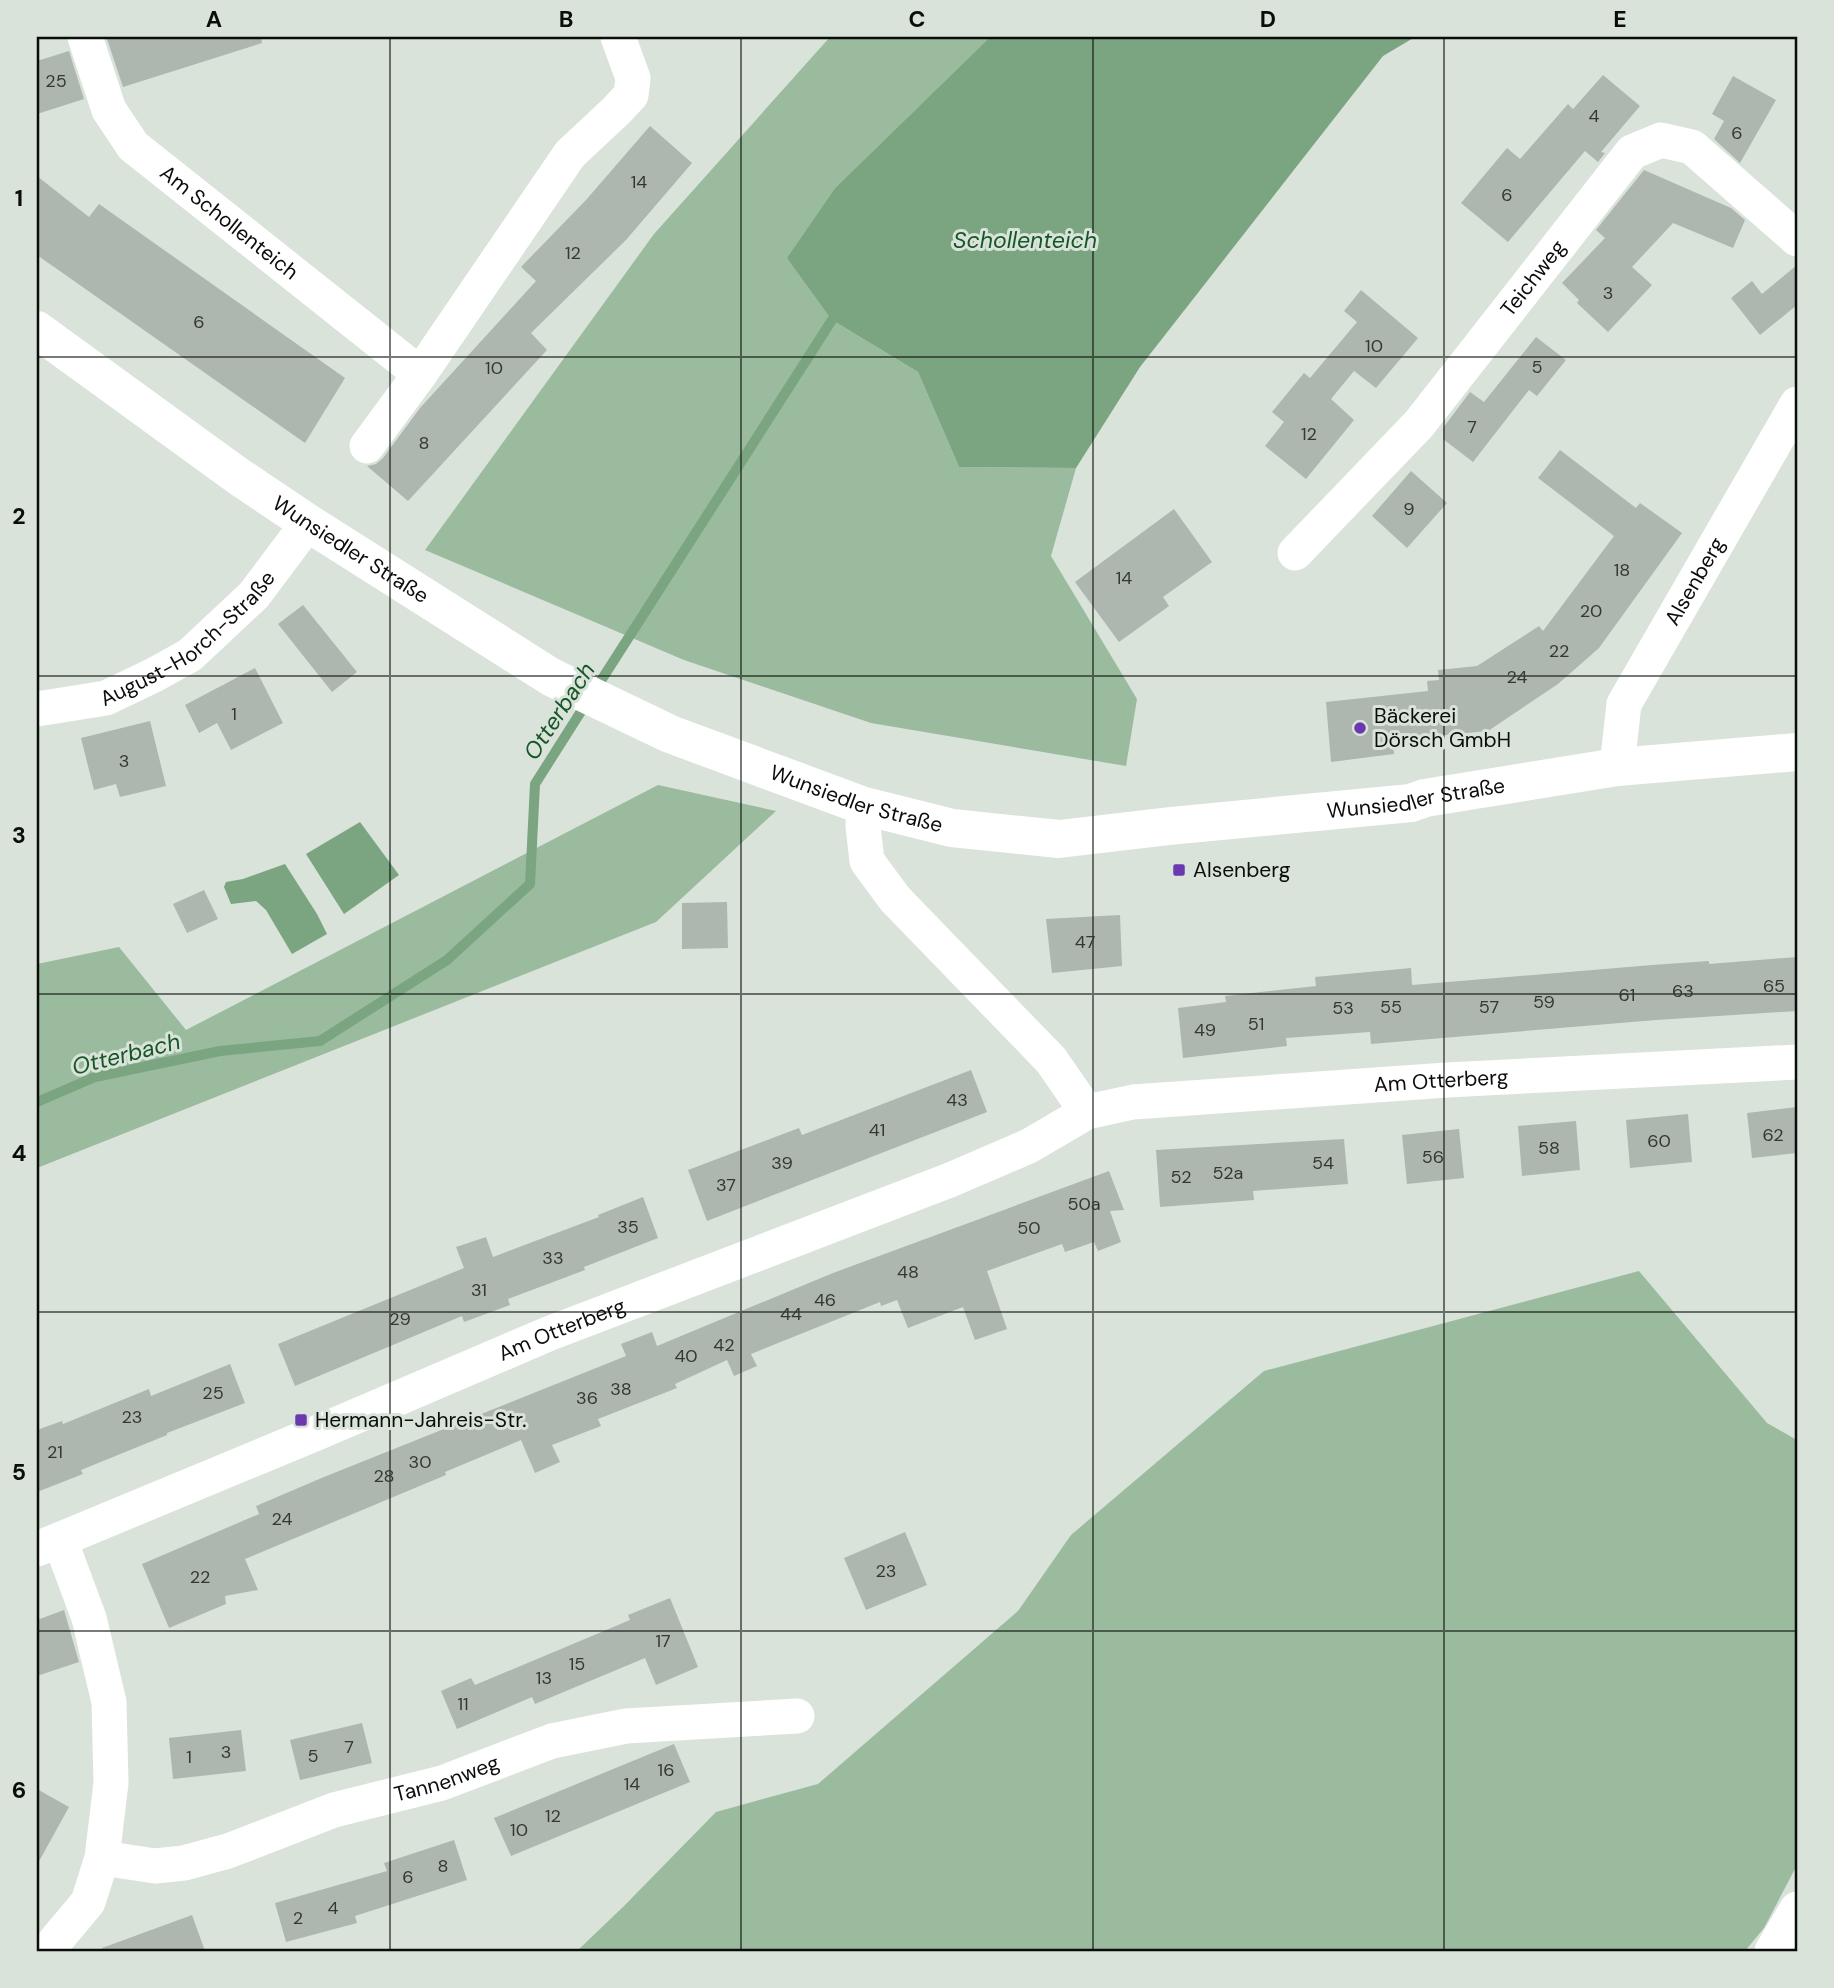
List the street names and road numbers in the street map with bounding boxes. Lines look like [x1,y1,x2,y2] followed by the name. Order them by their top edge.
[154,159,304,286] street label: Am Schollenteich
[1494,234,1572,322] street label: Teichweg
[267,489,434,610] street label: Wunsiedler Straße
[1658,532,1731,631] street label: Alsenberg
[96,565,281,713] street label: August-Horch-Straße
[766,758,946,839] street label: Wunsiedler Straße
[1326,771,1507,825] street label: Wunsiedler Straße
[1373,1063,1509,1099] street label: Am Otterberg
[494,1291,630,1368] street label: Am Otterberg
[391,1748,503,1808] street label: Tannenweg

